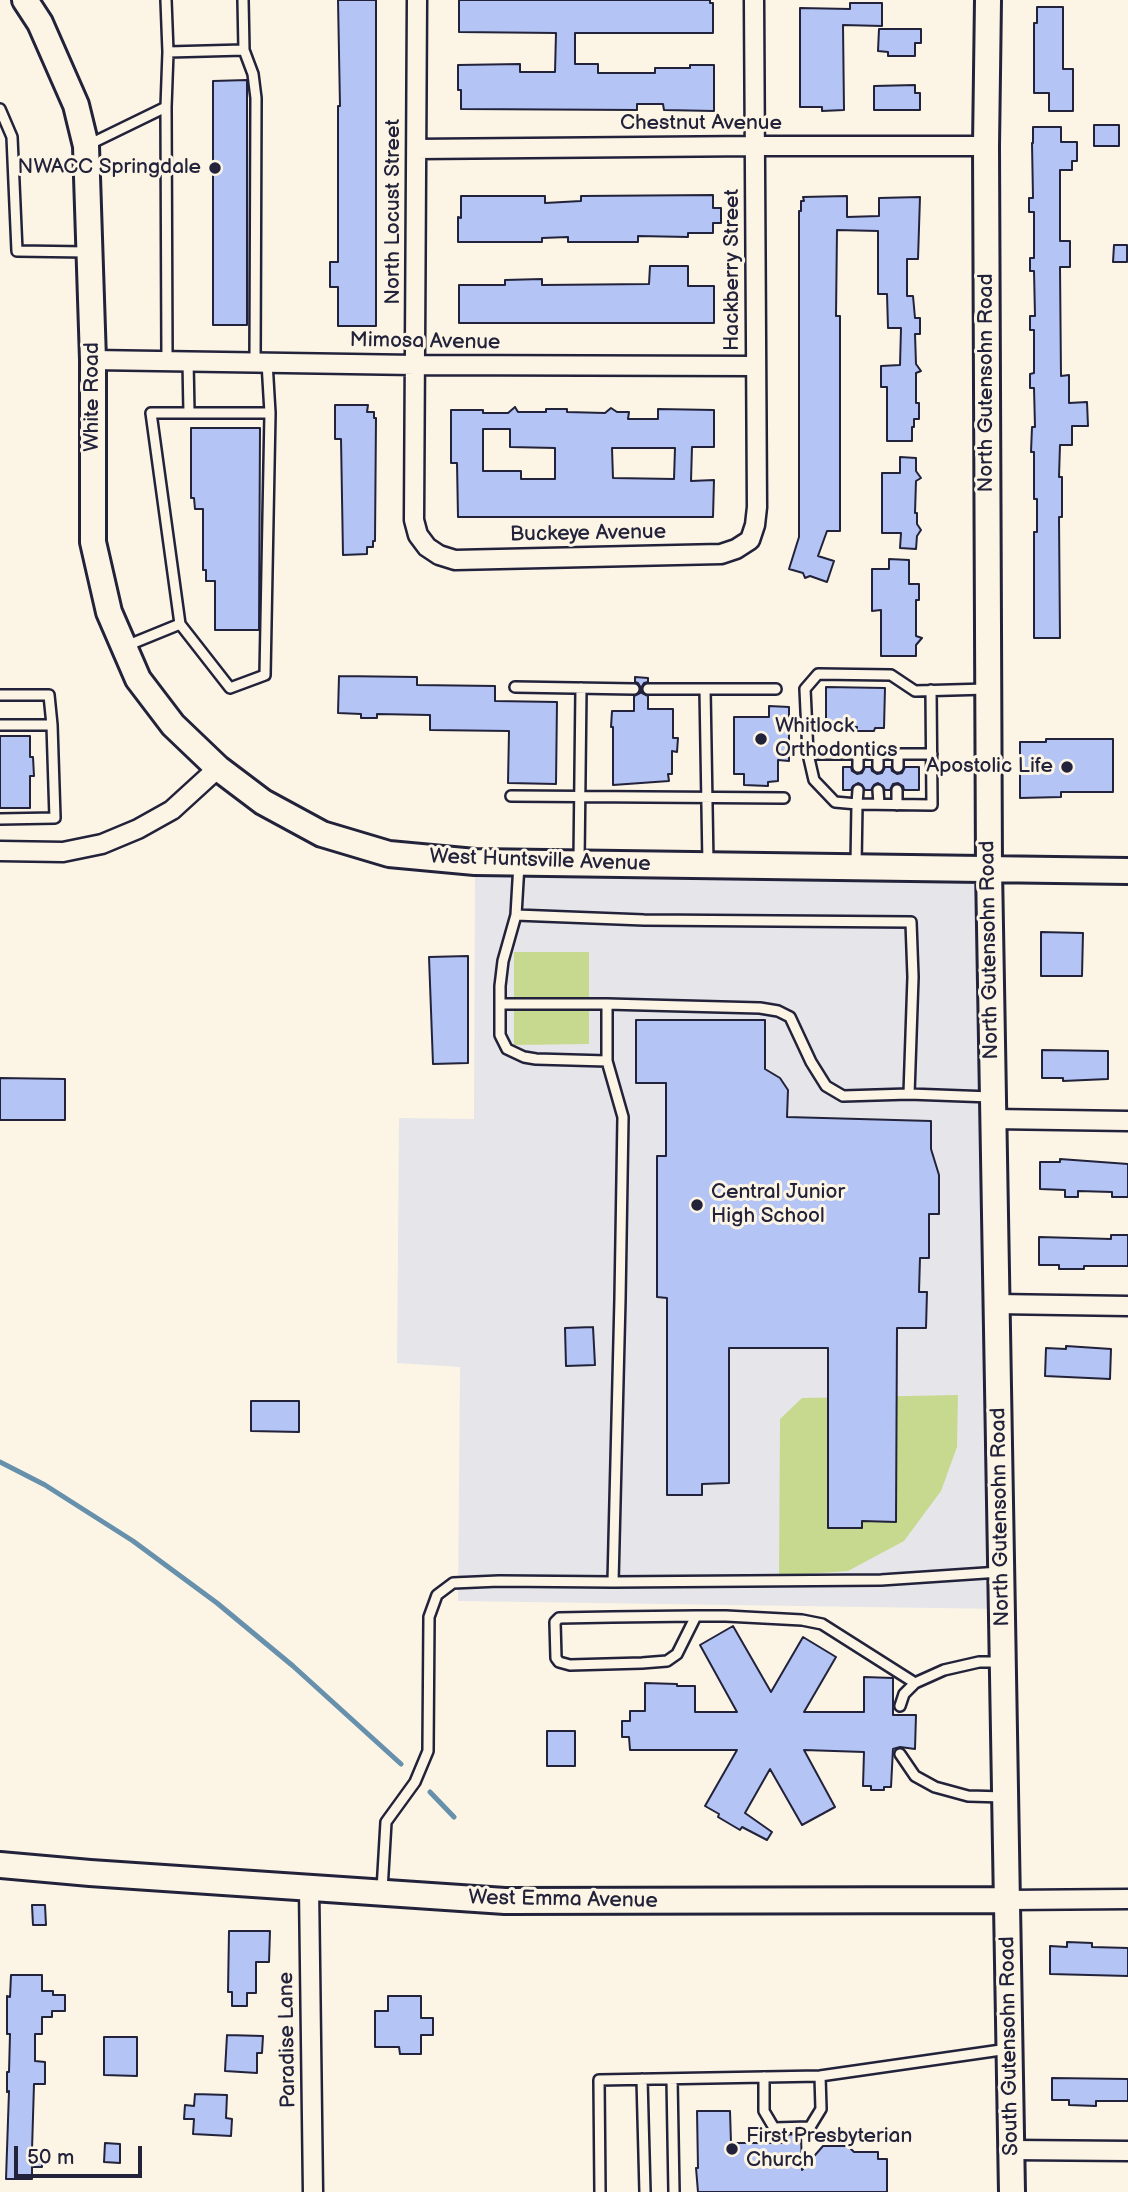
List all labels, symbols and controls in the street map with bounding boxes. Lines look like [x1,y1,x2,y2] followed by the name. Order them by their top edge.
[620,111,782,137] street label: Chestnut Avenue
[381,119,407,305] street label: North Locust Street
[17,155,201,181] place label: NWACC Springdale
[207,160,223,176] marker: NWACC Springdale
[720,189,746,351] street label: Hackberry Street
[974,273,1000,493] street label: North Gutensohn Road
[349,328,501,356] street label: Mimosa Avenue
[80,342,106,452] street label: White Road
[510,520,666,548] street label: Buckeye Avenue
[775,714,898,764] place label: Whitlock Orthodontics
[753,731,769,747] marker: Whitlock Orthodontics
[926,754,1053,780] place label: Apostolic Life
[1059,759,1075,775] marker: Apostolic Life
[975,840,1005,1060] street label: North Gutensohn Road
[429,845,651,877] street label: West Huntsville Avenue
[711,1180,845,1230] place label: Central Junior High School
[689,1197,705,1213] marker: Central Junior High School
[986,1407,1016,1627] street label: North Gutensohn Road
[468,1886,658,1914] street label: West Emma Avenue
[995,1936,1025,2156] street label: South Gutensohn Road
[274,1972,302,2108] street label: Paradise Lane
[746,2124,912,2174] place label: First Presbyterian Church
[18,2132,145,2176] scale bar
[724,2141,740,2157] marker: First Presbyterian Church
[27,2145,74,2170] text: 50 m

